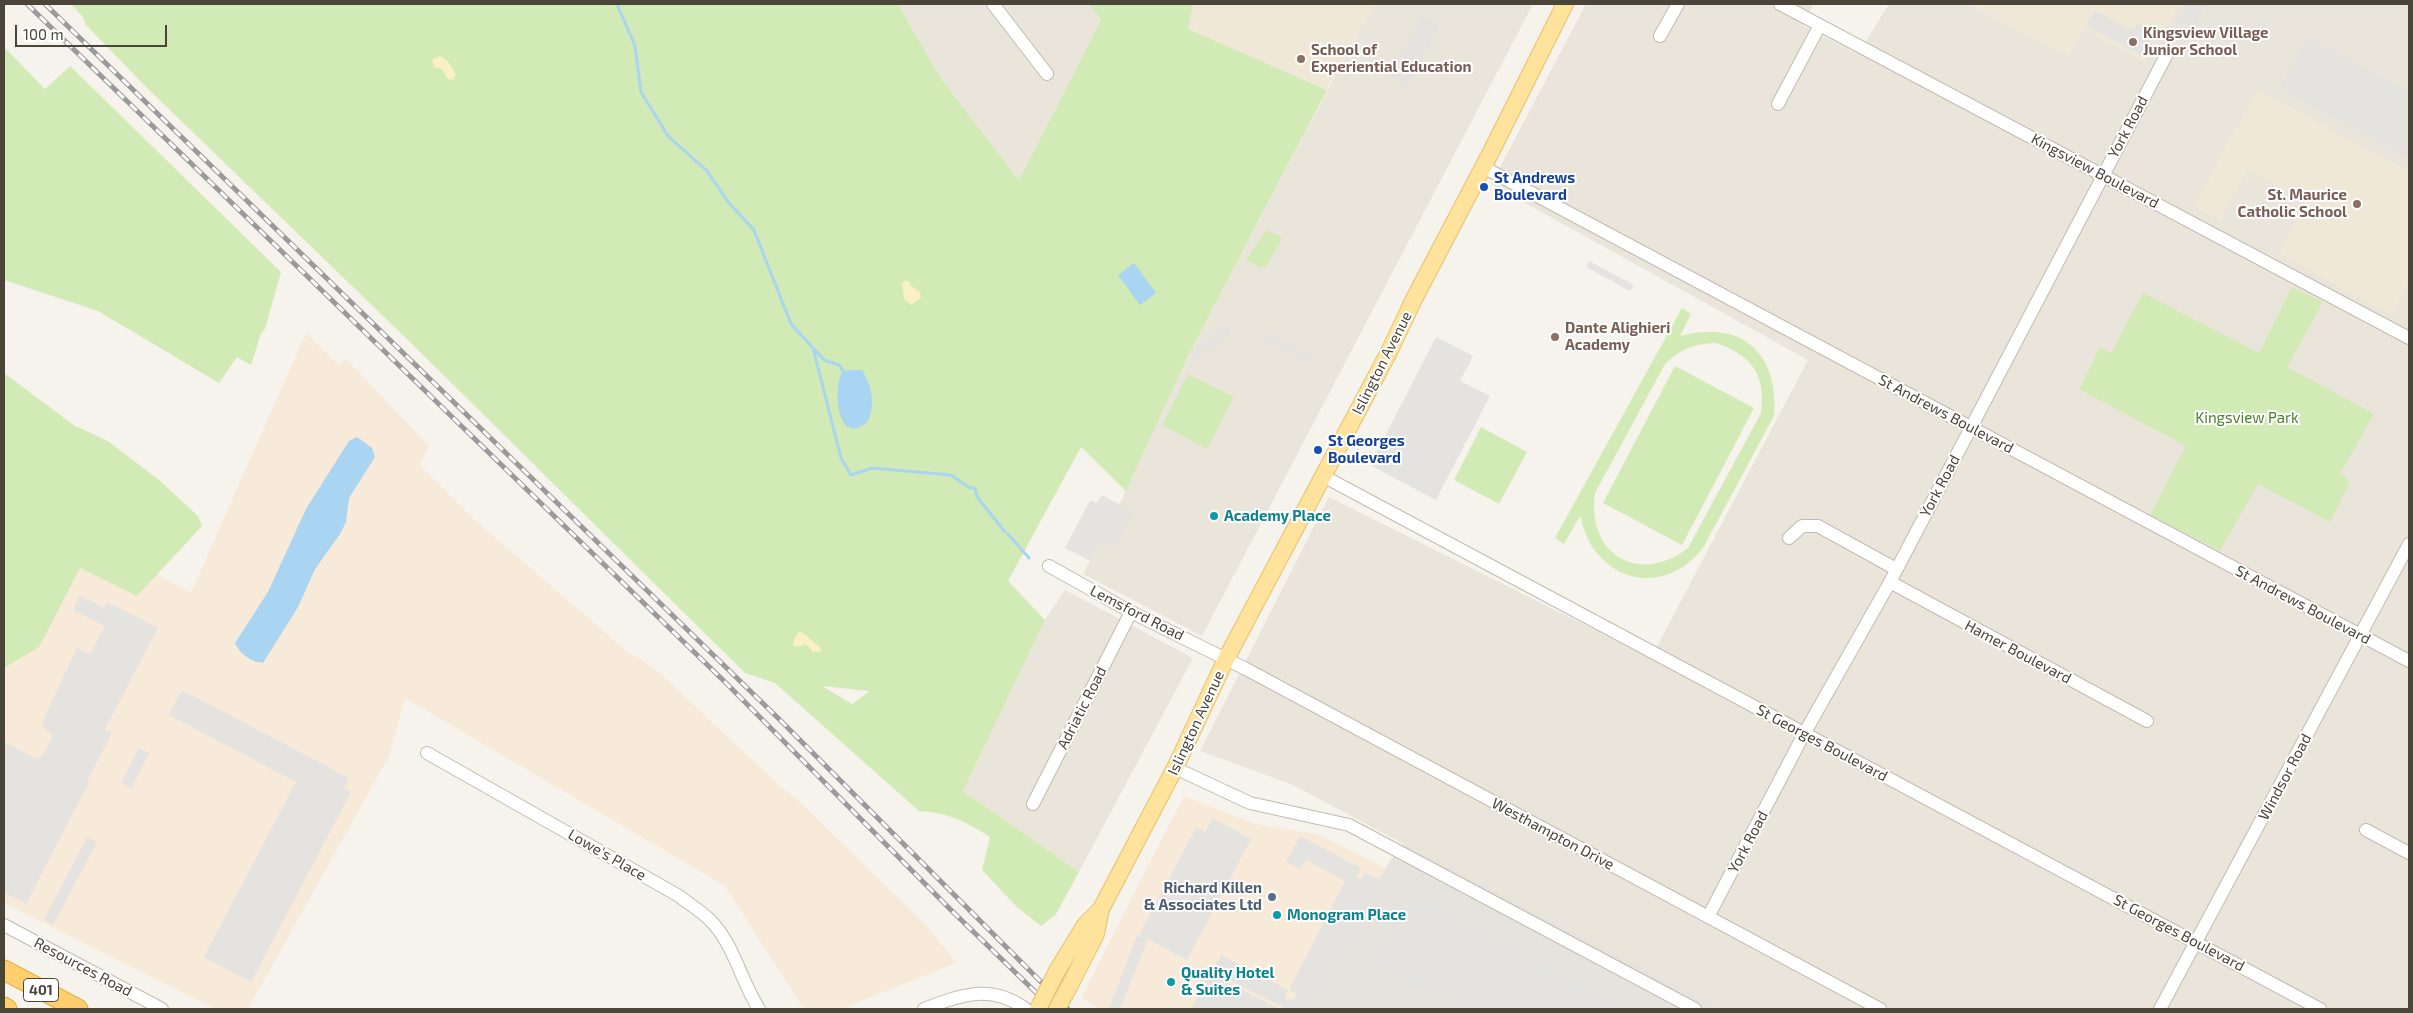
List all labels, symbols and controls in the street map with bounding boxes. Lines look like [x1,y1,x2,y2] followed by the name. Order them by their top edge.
[18,15,170,47] scale bar
[2143,24,2269,59] place label: Kingsview Village Junior School
[23,25,64,43] text: 100 m
[2127,36,2139,48] marker: Kingsview Village Junior School
[1311,41,1472,76] place label: School of Experiential Education
[1295,53,1307,65] marker: School of Experiential Education
[2104,93,2152,161] street label: York Road
[2028,130,2162,212] street label: Kingsview Boulevard
[1494,169,1575,204] place label: St Andrews Boulevard
[1478,181,1490,193] marker: St Andrews Boulevard
[2238,186,2347,221] place label: St. Maurice Catholic School
[2351,198,2363,210] marker: St. Maurice Catholic School
[1348,308,1416,418] street label: Islington Avenue
[1565,319,1670,354] place label: Dante Alighieri Academy
[1549,331,1561,343] marker: Dante Alighieri Academy
[1875,371,2017,457] street label: St Andrews Boulevard
[2195,409,2299,427] park label: Kingsview Park
[1328,432,1405,467] place label: St Georges Boulevard
[1312,444,1324,456] marker: St Georges Boulevard
[1916,452,1964,520] street label: York Road
[1224,507,1331,525] place label: Academy Place
[1208,510,1220,522] marker: Academy Place
[2232,562,2374,648] street label: St Andrews Boulevard
[1087,582,1187,644] street label: Lemsford Road
[1962,616,2074,688] street label: Hamer Boulevard
[1053,664,1111,752] street label: Adriatic Road
[1164,668,1228,778] street label: Islington Avenue
[1753,701,1891,785] street label: St Georges Boulevard
[2255,731,2315,823] street label: Windsor Road
[1489,794,1617,874] street label: Westhampton Drive
[1724,808,1772,876] street label: York Road
[565,825,649,885] street label: Lowe's Place
[1144,879,1262,914] place label: Richard Killen & Associates Ltd
[1266,891,1278,903] marker: Richard Killen & Associates Ltd
[2110,891,2248,975] street label: St Georges Boulevard
[1287,906,1406,924] place label: Monogram Place
[1271,909,1283,921] marker: Monogram Place
[31,934,135,1000] street label: Resources Road
[1181,964,1274,999] place label: Quality Hotel & Suites
[1165,976,1177,988] marker: Quality Hotel & Suites
[23,978,58,1002] road number: 401

